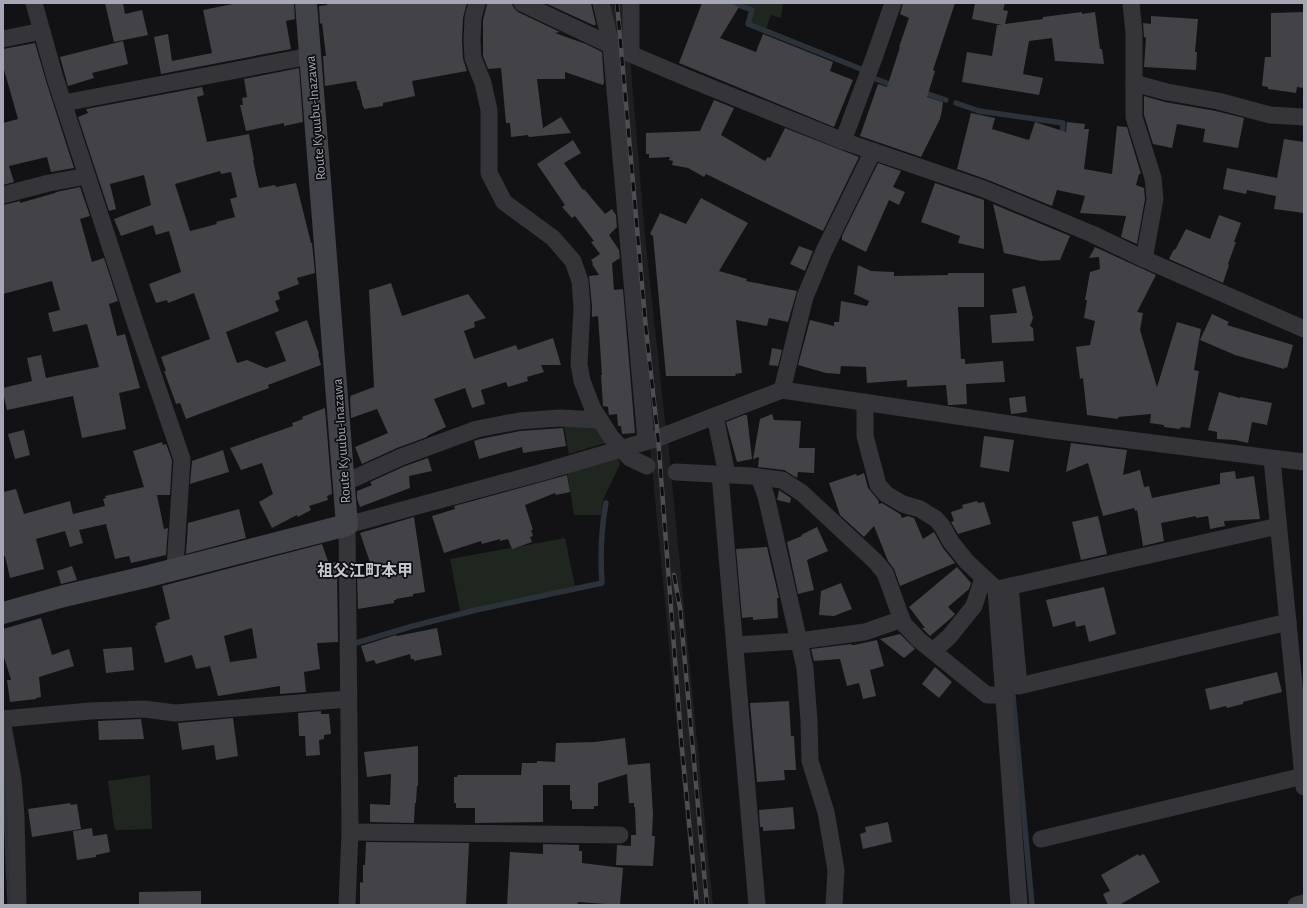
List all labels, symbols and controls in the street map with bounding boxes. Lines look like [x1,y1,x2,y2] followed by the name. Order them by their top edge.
[304,54,328,181] street label: Route Kyuubu-Inazawa
[331,378,353,504] street label: Route Kyuubu-Inazawa
[317,562,413,579] district label: 祖父江町本甲

